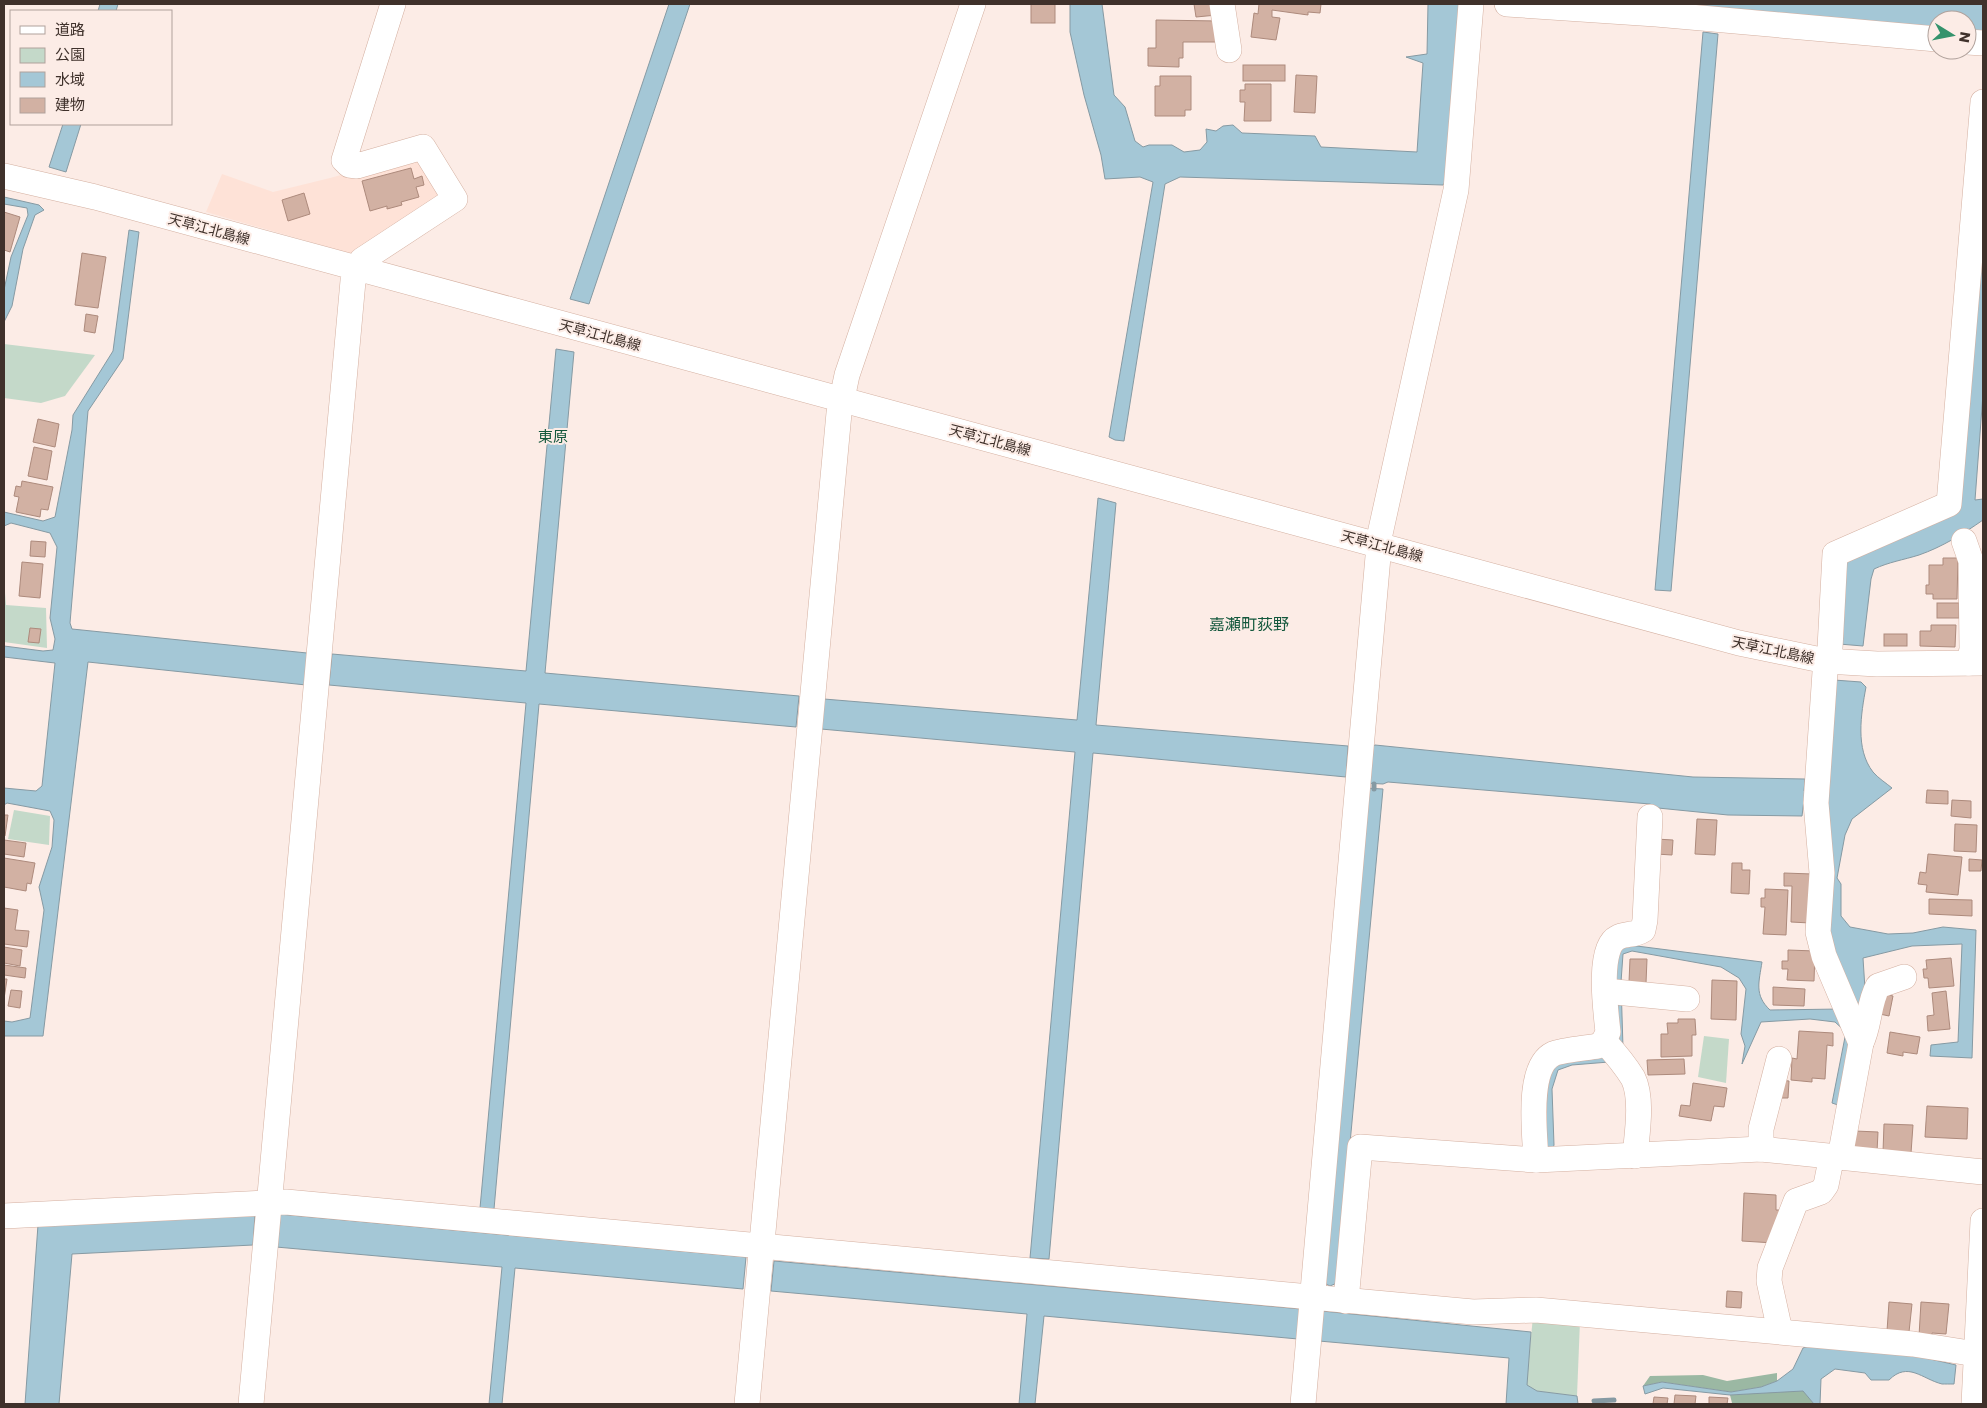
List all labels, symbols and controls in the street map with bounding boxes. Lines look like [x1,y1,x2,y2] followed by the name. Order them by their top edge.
[10,10,172,125] legend
[1927,10,1977,60] north arrow
[55,19,85,40] text: 道路
[1954,30,1976,44] text: N
[55,44,85,65] text: 公園
[55,69,85,90] text: 水域
[55,94,85,115] text: 建物
[166,208,252,250] street label: 天草江北島線
[557,314,643,356] street label: 天草江北島線
[947,419,1033,461] street label: 天草江北島線
[538,426,568,447] district label: 東原
[1339,525,1425,567] street label: 天草江北島線
[1209,613,1289,636] district label: 嘉瀬町荻野
[1730,631,1816,669] street label: 天草江北島線

